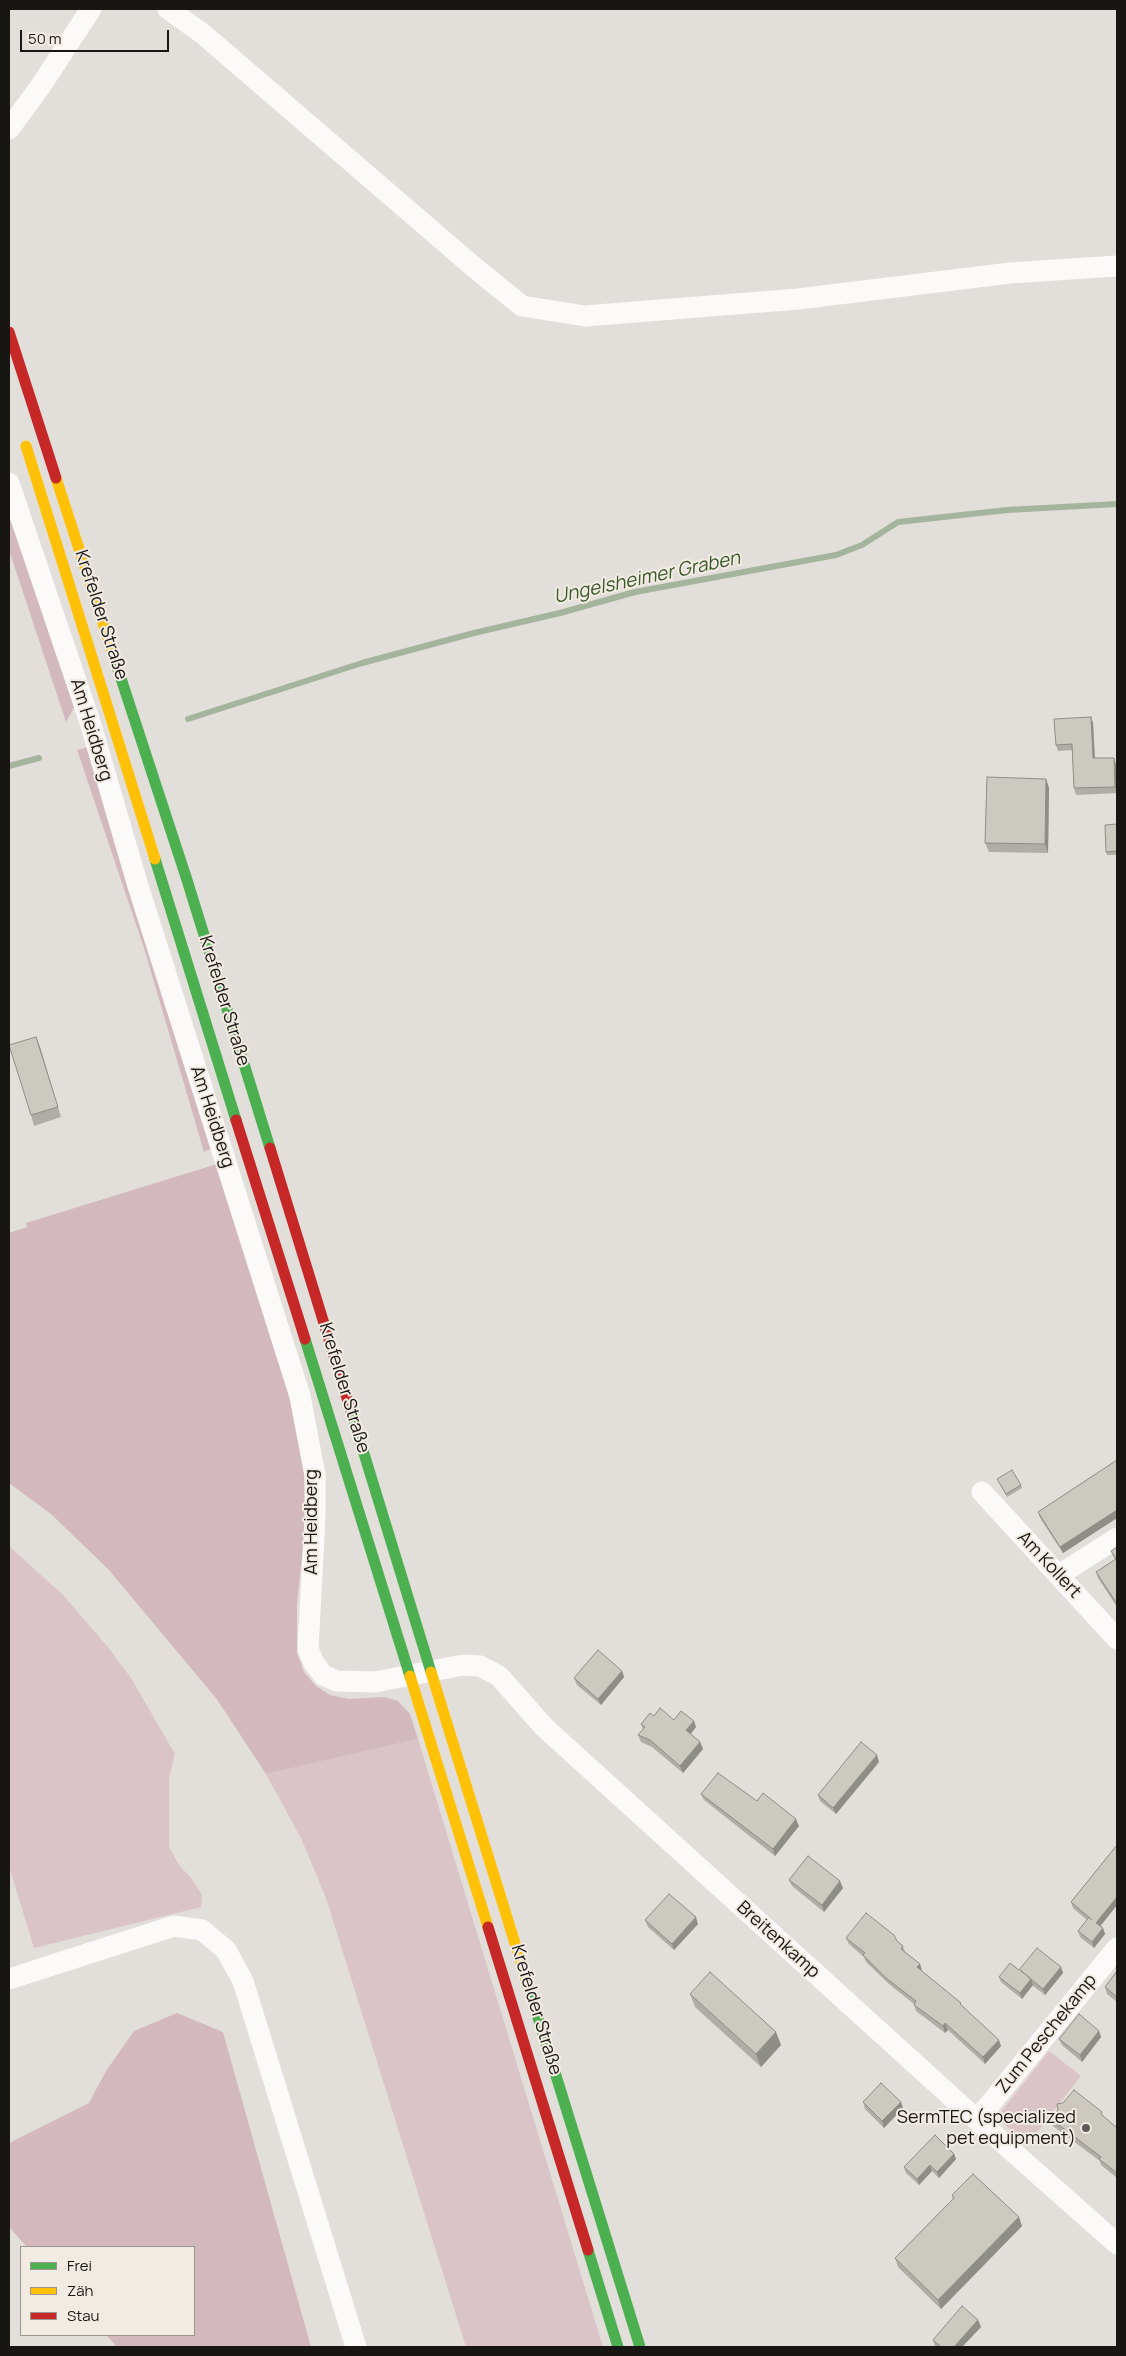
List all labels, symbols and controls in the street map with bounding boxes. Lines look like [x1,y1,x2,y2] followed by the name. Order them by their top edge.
[22,20,171,52] scale bar
[28,28,62,49] text: 50 m
[70,547,132,683] street label: Krefelder Straße
[552,547,742,609] water label: Ungelsheimer Graben
[65,676,117,784] street label: Am Heidberg
[194,933,254,1069] street label: Krefelder Straße
[185,1063,239,1171] street label: Am Heidberg
[314,1320,374,1456] street label: Krefelder Straße
[301,1469,323,1575] street label: Am Heidberg
[1013,1527,1085,1603] street label: Am Kollert
[732,1897,824,1983] street label: Breitenkamp
[506,1942,566,2078] street label: Krefelder Straße
[992,1970,1102,2098] street label: Zum Peschekamp
[897,2107,1076,2150] place label: SermTEC (specialized pet equipment)
[1080,2122,1092,2134] marker: SermTEC (specialized pet equipment)
[20,2246,195,2336] legend
[67,2255,92,2276] text: Frei
[67,2280,93,2301] text: Zäh
[67,2305,100,2326] text: Stau

